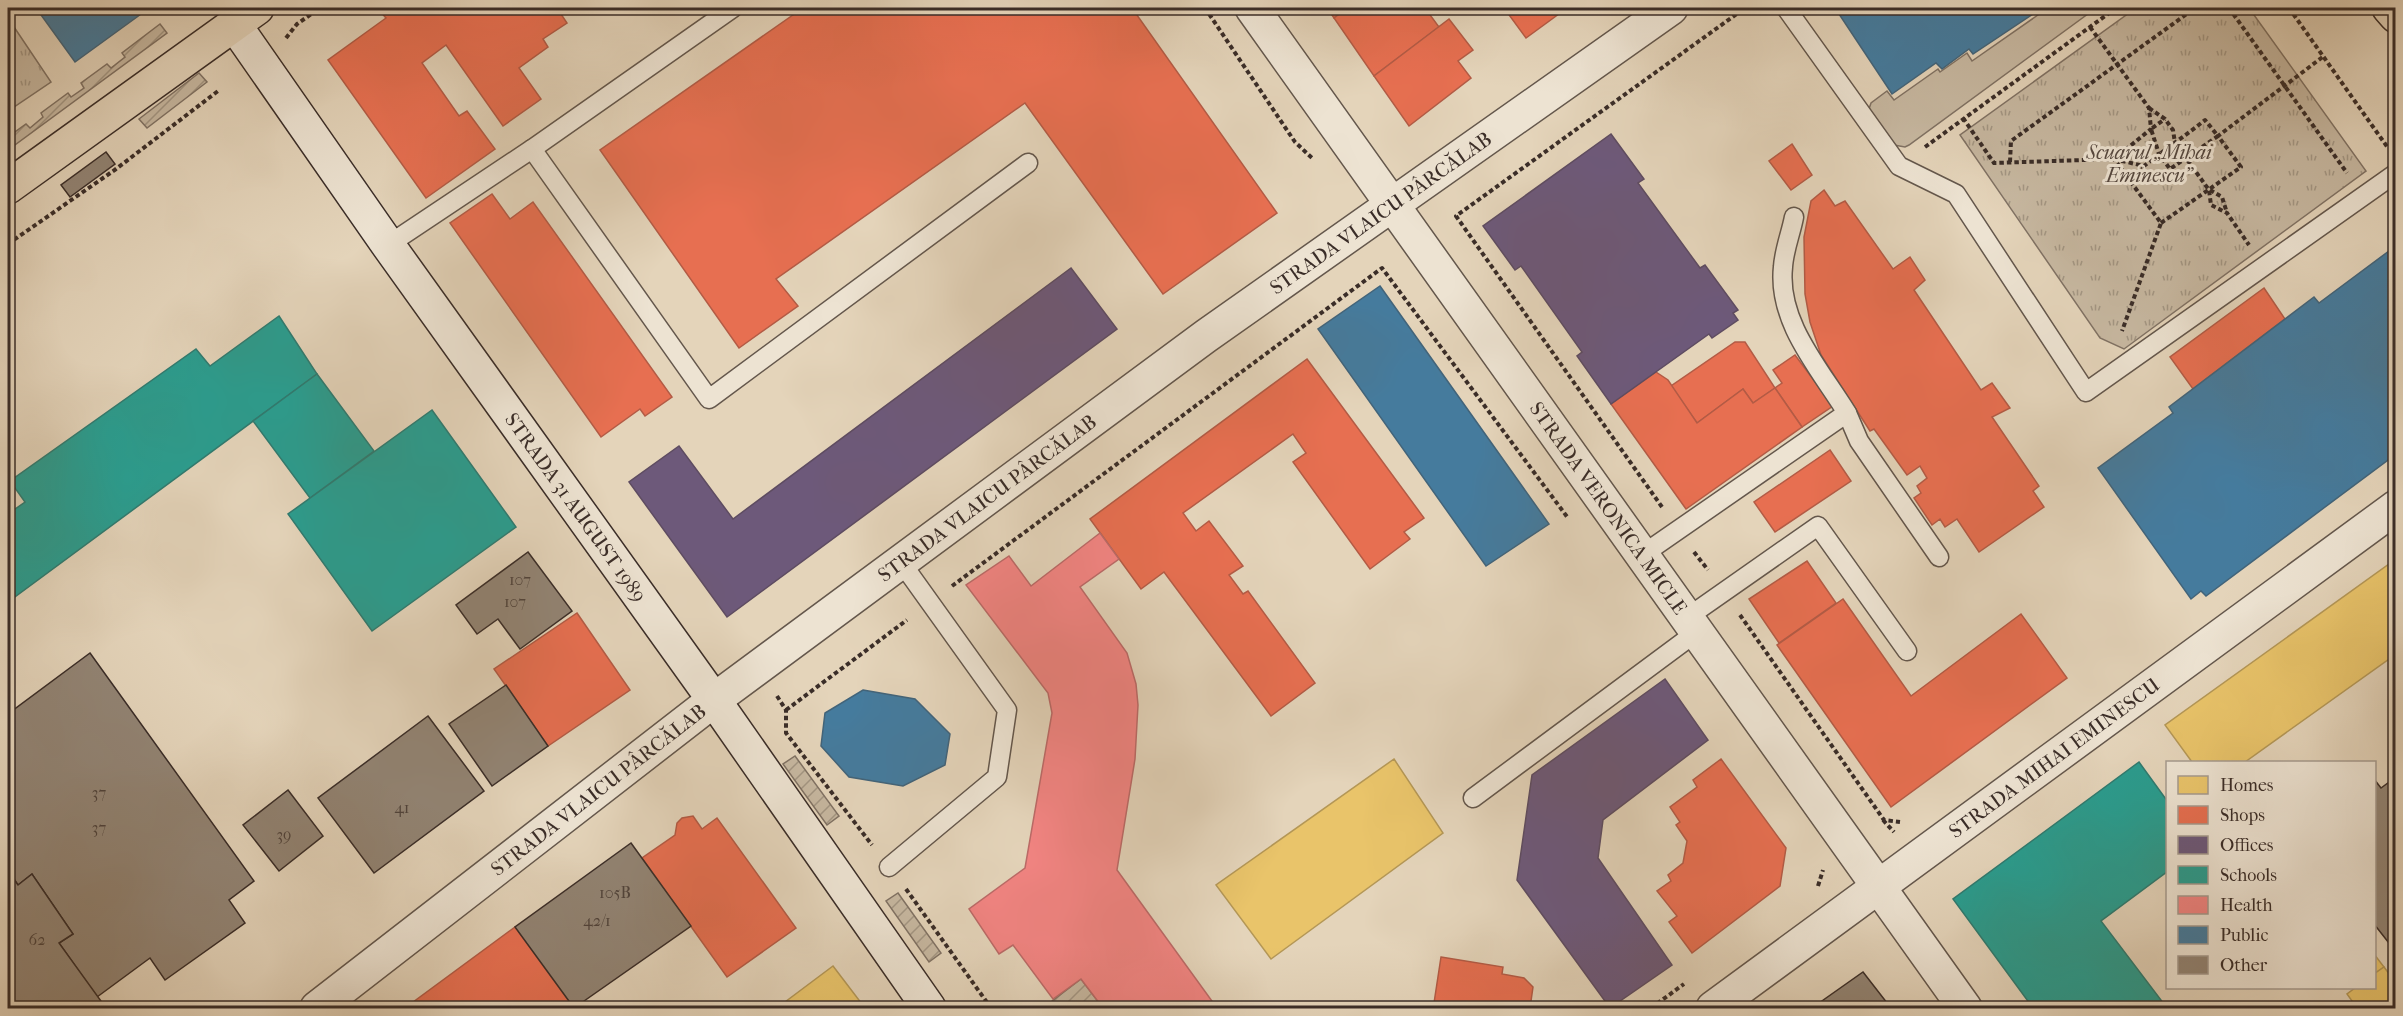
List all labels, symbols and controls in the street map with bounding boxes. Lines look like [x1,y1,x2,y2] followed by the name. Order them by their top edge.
[1265,127,1496,299] street label: STRADA VLAICU PÂRCĂLAB
[2085,141,2213,187] park label: Scuarul „Mihai Eminescu”
[1525,397,1692,619] street label: STRADA VERONICA MICLE
[500,408,651,606] street label: STRADA 31 AUGUST 1989
[873,410,1101,586] street label: STRADA VLAICU PÂRCĂLAB
[509,570,531,589] house number: 107
[504,592,526,611] house number: 107
[1944,673,2164,843] street label: STRADA MIHAI EMINESCU
[486,699,710,880] street label: STRADA VLAICU PÂRCĂLAB
[2166,761,2376,989] legend
[2220,775,2274,796] text: Homes
[92,783,106,802] house number: 37
[394,798,410,817] house number: 41
[2220,805,2265,826] text: Shops
[92,818,106,837] house number: 37
[277,825,291,844] house number: 39
[2220,835,2274,856] text: Offices
[2220,865,2277,886] text: Schools
[599,883,631,902] house number: 105B
[2220,895,2273,916] text: Health
[583,911,611,930] house number: 42/1
[2220,925,2268,946] text: Public
[29,930,45,949] house number: 62
[2220,955,2268,976] text: Other

